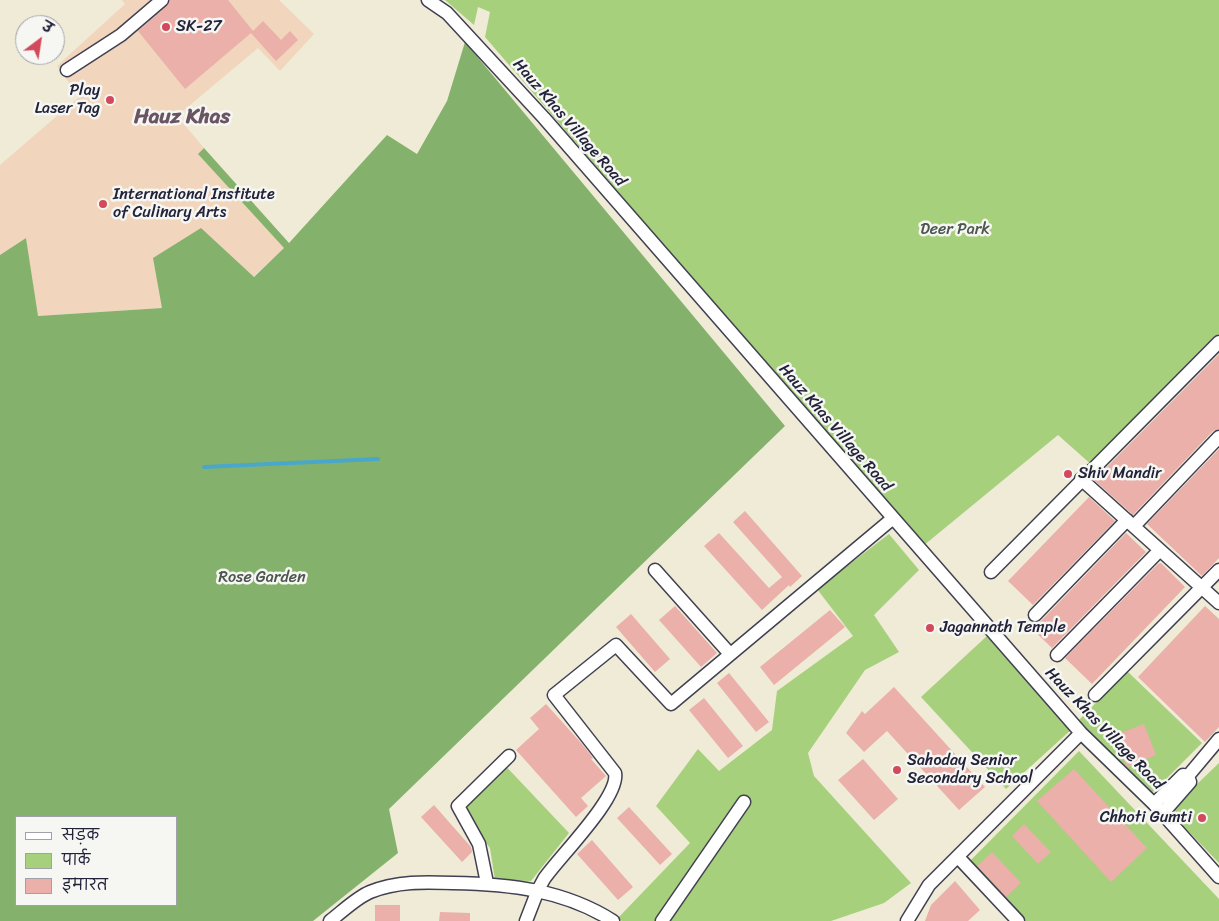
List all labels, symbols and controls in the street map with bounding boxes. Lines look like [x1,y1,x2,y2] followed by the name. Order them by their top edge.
[37,14,58,41] text: उ
[15,15,65,65] north arrow
[176,17,222,37] place label: SK-27
[160,21,172,33] marker: SK-27
[508,55,630,191] street label: Hauz Khas Village Road
[35,81,100,119] place label: Play Laser Tag
[104,94,116,106] marker: Play Laser Tag
[134,105,230,131] district label: Hauz Khas
[113,185,275,223] place label: International Institute of Culinary Arts
[97,198,109,210] marker: International Institute of Culinary Arts
[920,220,990,240] park label: Deer Park
[774,360,896,496] street label: Hauz Khas Village Road
[1078,464,1162,484] place label: Shiv Mandir
[1062,468,1074,480] marker: Shiv Mandir
[218,568,306,588] park label: Rose Garden
[940,618,1066,638] place label: Jagannath Temple
[924,622,936,634] marker: Jagannath Temple
[1041,664,1167,794] street label: Hauz Khas Village Road
[907,751,1033,789] place label: Sahoday Senior Secondary School
[891,764,903,776] marker: Sahoday Senior Secondary School
[1100,808,1192,828] place label: Chhoti Gumti
[1196,812,1208,824] marker: Chhoti Gumti
[15,816,178,906] legend
[62,822,99,848] text: सड़क
[62,847,90,873] text: पार्क
[62,872,108,898] text: इमारत

